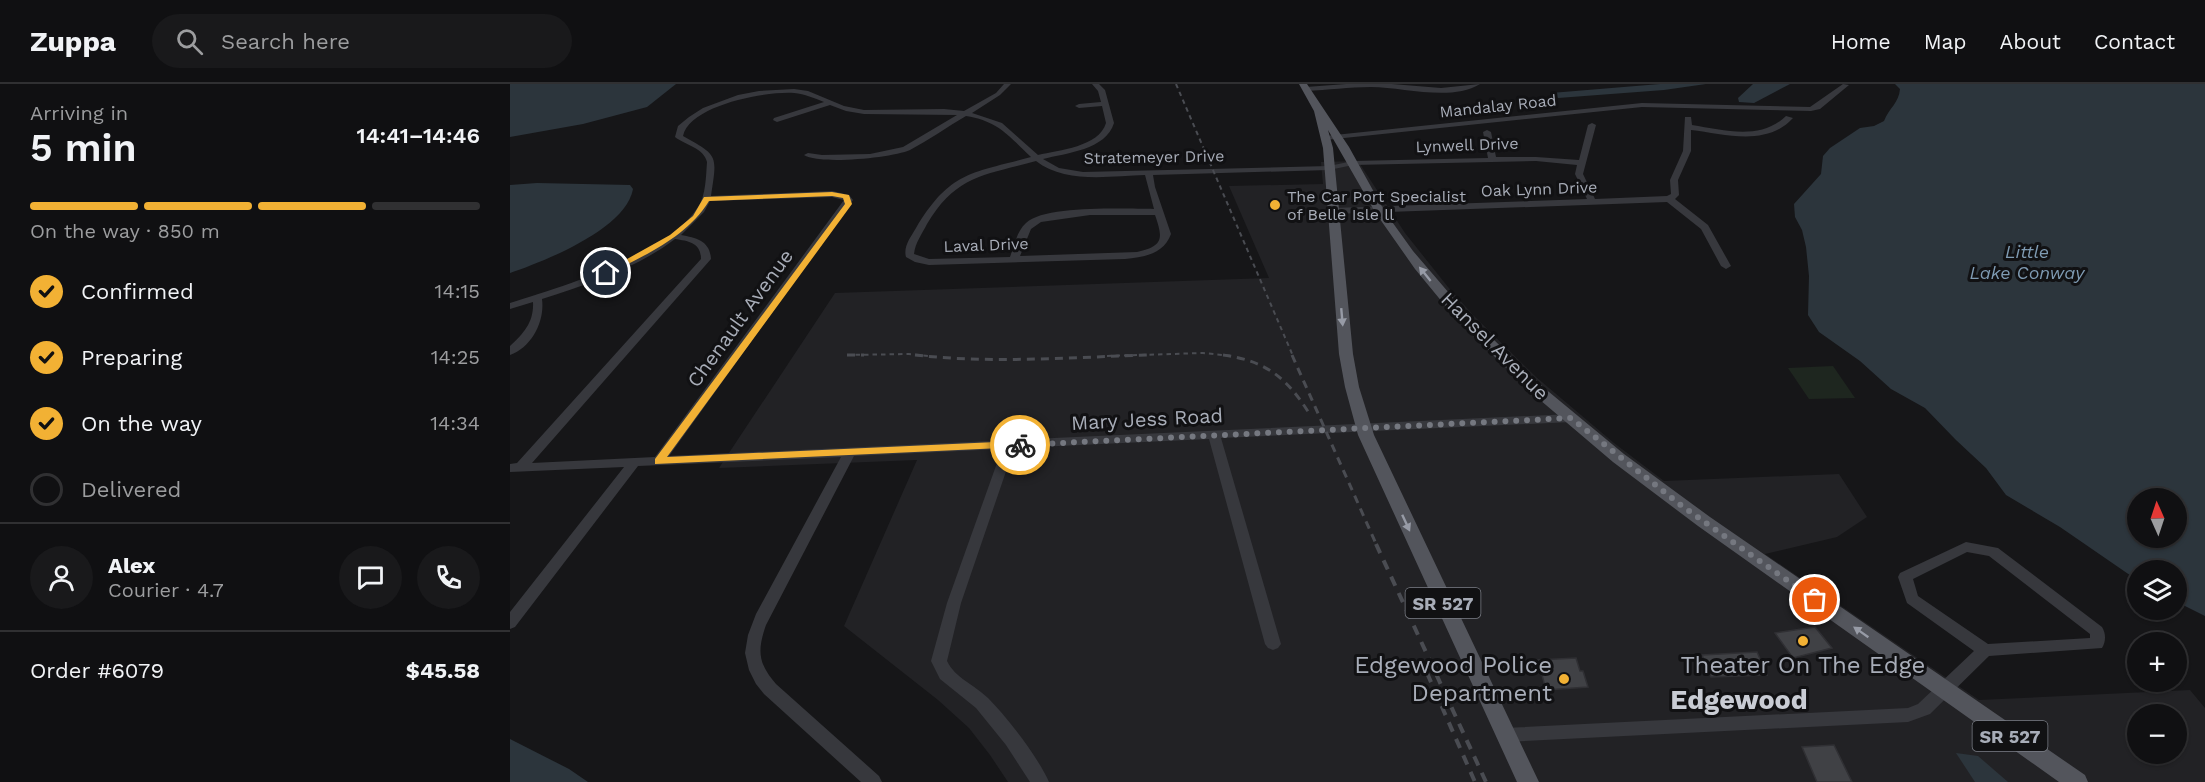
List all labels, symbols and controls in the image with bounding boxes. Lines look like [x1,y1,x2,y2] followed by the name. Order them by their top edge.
[152,14,572,68] search box
[30,25,116,58] text: Zuppa
[173,25,206,58] icon: search
[221,29,350,54] text: Search here
[1831,29,1891,54] text: Home
[1924,29,1967,54] text: Map
[2000,29,2061,54] text: About
[2094,29,2175,54] text: Contact
[1439,90,1557,122] street label: Mandalay Road
[30,101,128,125] text: Arriving in
[357,123,480,148] text: 14:41–14:46
[30,125,137,170] text: 5 min
[1415,134,1519,156] street label: Lynwell Drive
[1083,146,1225,168] street label: Stratemeyer Drive
[1480,177,1598,201] street label: Oak Lynn Drive
[1287,187,1466,224] place label: The Car Port Specialist of Belle Isle ll
[1268,198,1282,212] marker: The Car Port Specialist of Belle Isle ll
[30,219,220,243] text: On the way · 850 m
[943,234,1029,256] street label: Laval Drive
[1970,241,2086,283] water label: Little Lake Conway
[682,244,798,392] street label: Chenault Avenue
[580,247,631,298] pin
[589,256,622,289] icon: home
[1418,266,1431,282] one-way arrow
[30,275,63,308] icon: check
[81,279,194,304] text: Confirmed
[435,279,480,303] text: 14:15
[1436,287,1554,405] street label: Hansel Avenue
[1337,308,1347,327] one-way arrow
[30,341,63,374] icon: check
[81,345,182,370] text: Preparing
[431,345,480,369] text: 14:25
[1070,403,1224,435] street label: Mary Jess Road
[30,407,63,440] icon: check
[81,411,202,436] text: On the way
[430,411,480,435] text: 14:34
[990,415,1050,475] courier
[1004,429,1037,462] icon: bike
[81,477,181,502] text: Delivered
[2127,488,2187,548] north arrow
[2127,488,2187,764] map controls
[1401,515,1410,532] one-way arrow
[30,546,93,609] button: person
[339,546,402,609] button: chat
[417,546,480,609] button: phone
[108,553,155,578] text: Alex
[2127,560,2187,620] button: layers
[1789,574,1840,625] pin
[108,578,224,602] text: Courier · 4.7
[1798,583,1831,616] icon: bag
[1406,588,1480,618] road number: SR 527
[1853,627,1869,638] one-way arrow
[2127,632,2187,692] button: +
[1796,634,1810,648] marker: Theater On The Edge
[1354,651,1552,707] place label: Edgewood Police Department
[1681,651,1925,679] place label: Theater On The Edge
[30,658,164,683] text: Order #6079
[406,658,480,683] text: $45.58
[1557,672,1571,686] marker: Edgewood Police Department
[1670,684,1808,716] district label: Edgewood
[2127,704,2187,764] button: −
[1972,721,2048,751] road number: SR 527

